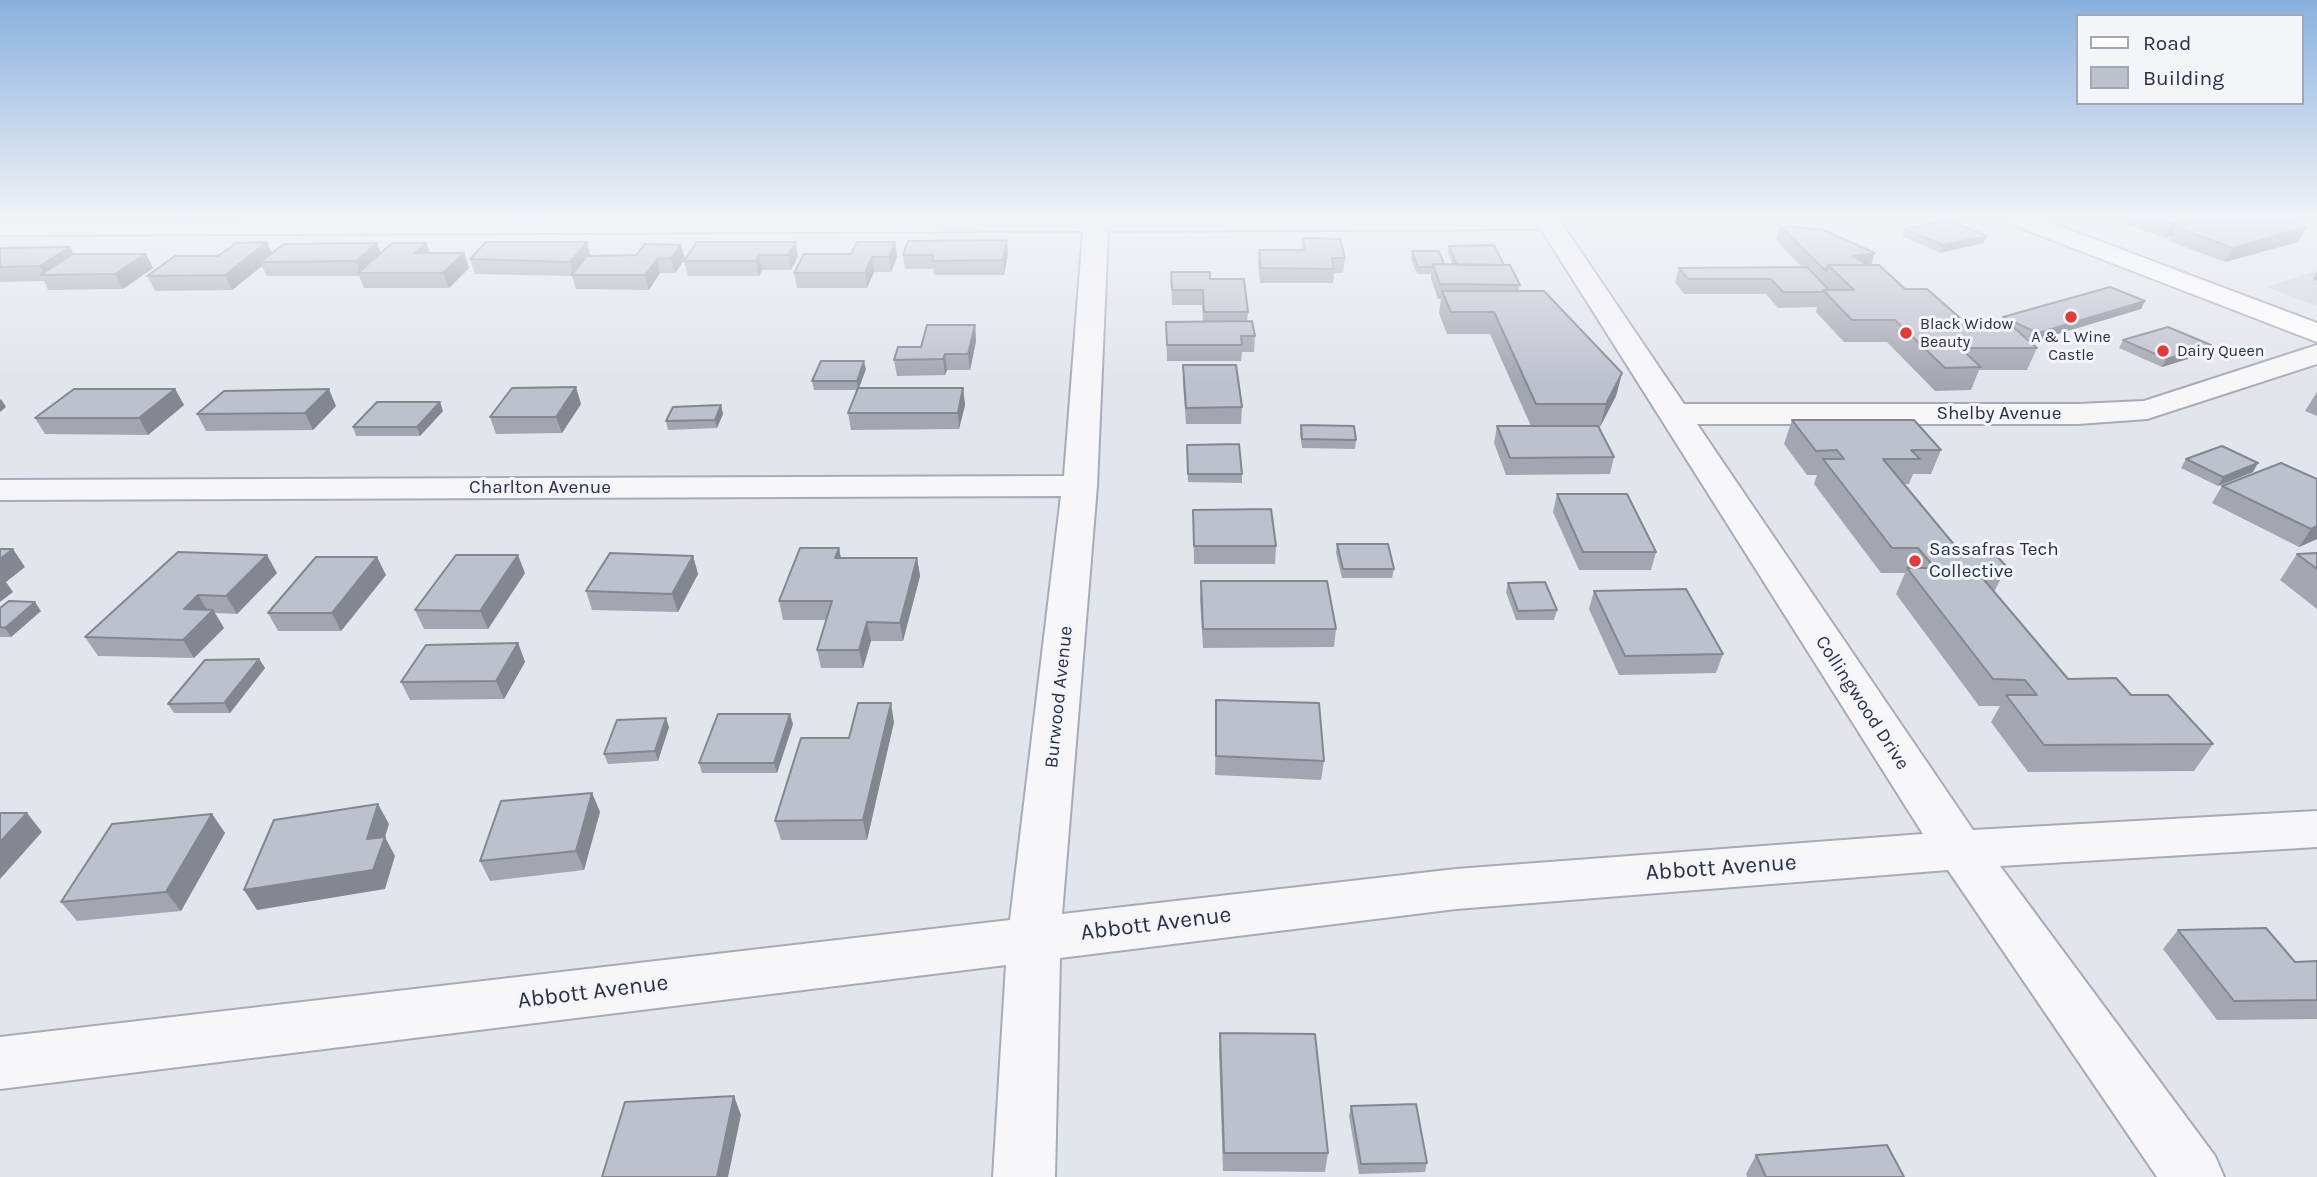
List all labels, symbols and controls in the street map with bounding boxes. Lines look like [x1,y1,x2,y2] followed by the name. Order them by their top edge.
[2076,14,2303,105] legend
[2143,31,2191,55] text: Road
[2143,66,2224,90] text: Building
[2063,309,2079,325] marker: A & L Wine Castle
[1920,314,2013,352] place label: Black Widow Beauty
[1898,325,1914,341] marker: Black Widow Beauty
[2031,327,2111,365] place label: A & L Wine Castle
[2177,341,2264,361] place label: Dairy Queen
[2155,343,2171,359] marker: Dairy Queen
[1936,403,2062,425] street label: Shelby Avenue
[469,477,611,499] street label: Charlton Avenue
[1929,539,2059,583] place label: Sassafras Tech Collective
[1907,553,1923,569] marker: Sassafras Tech Collective
[1040,625,1078,769] street label: Burwood Avenue
[1810,632,1914,774] street label: Collingwood Drive
[1644,849,1798,887] street label: Abbott Avenue
[1079,901,1233,947] street label: Abbott Avenue
[516,969,670,1015] street label: Abbott Avenue

